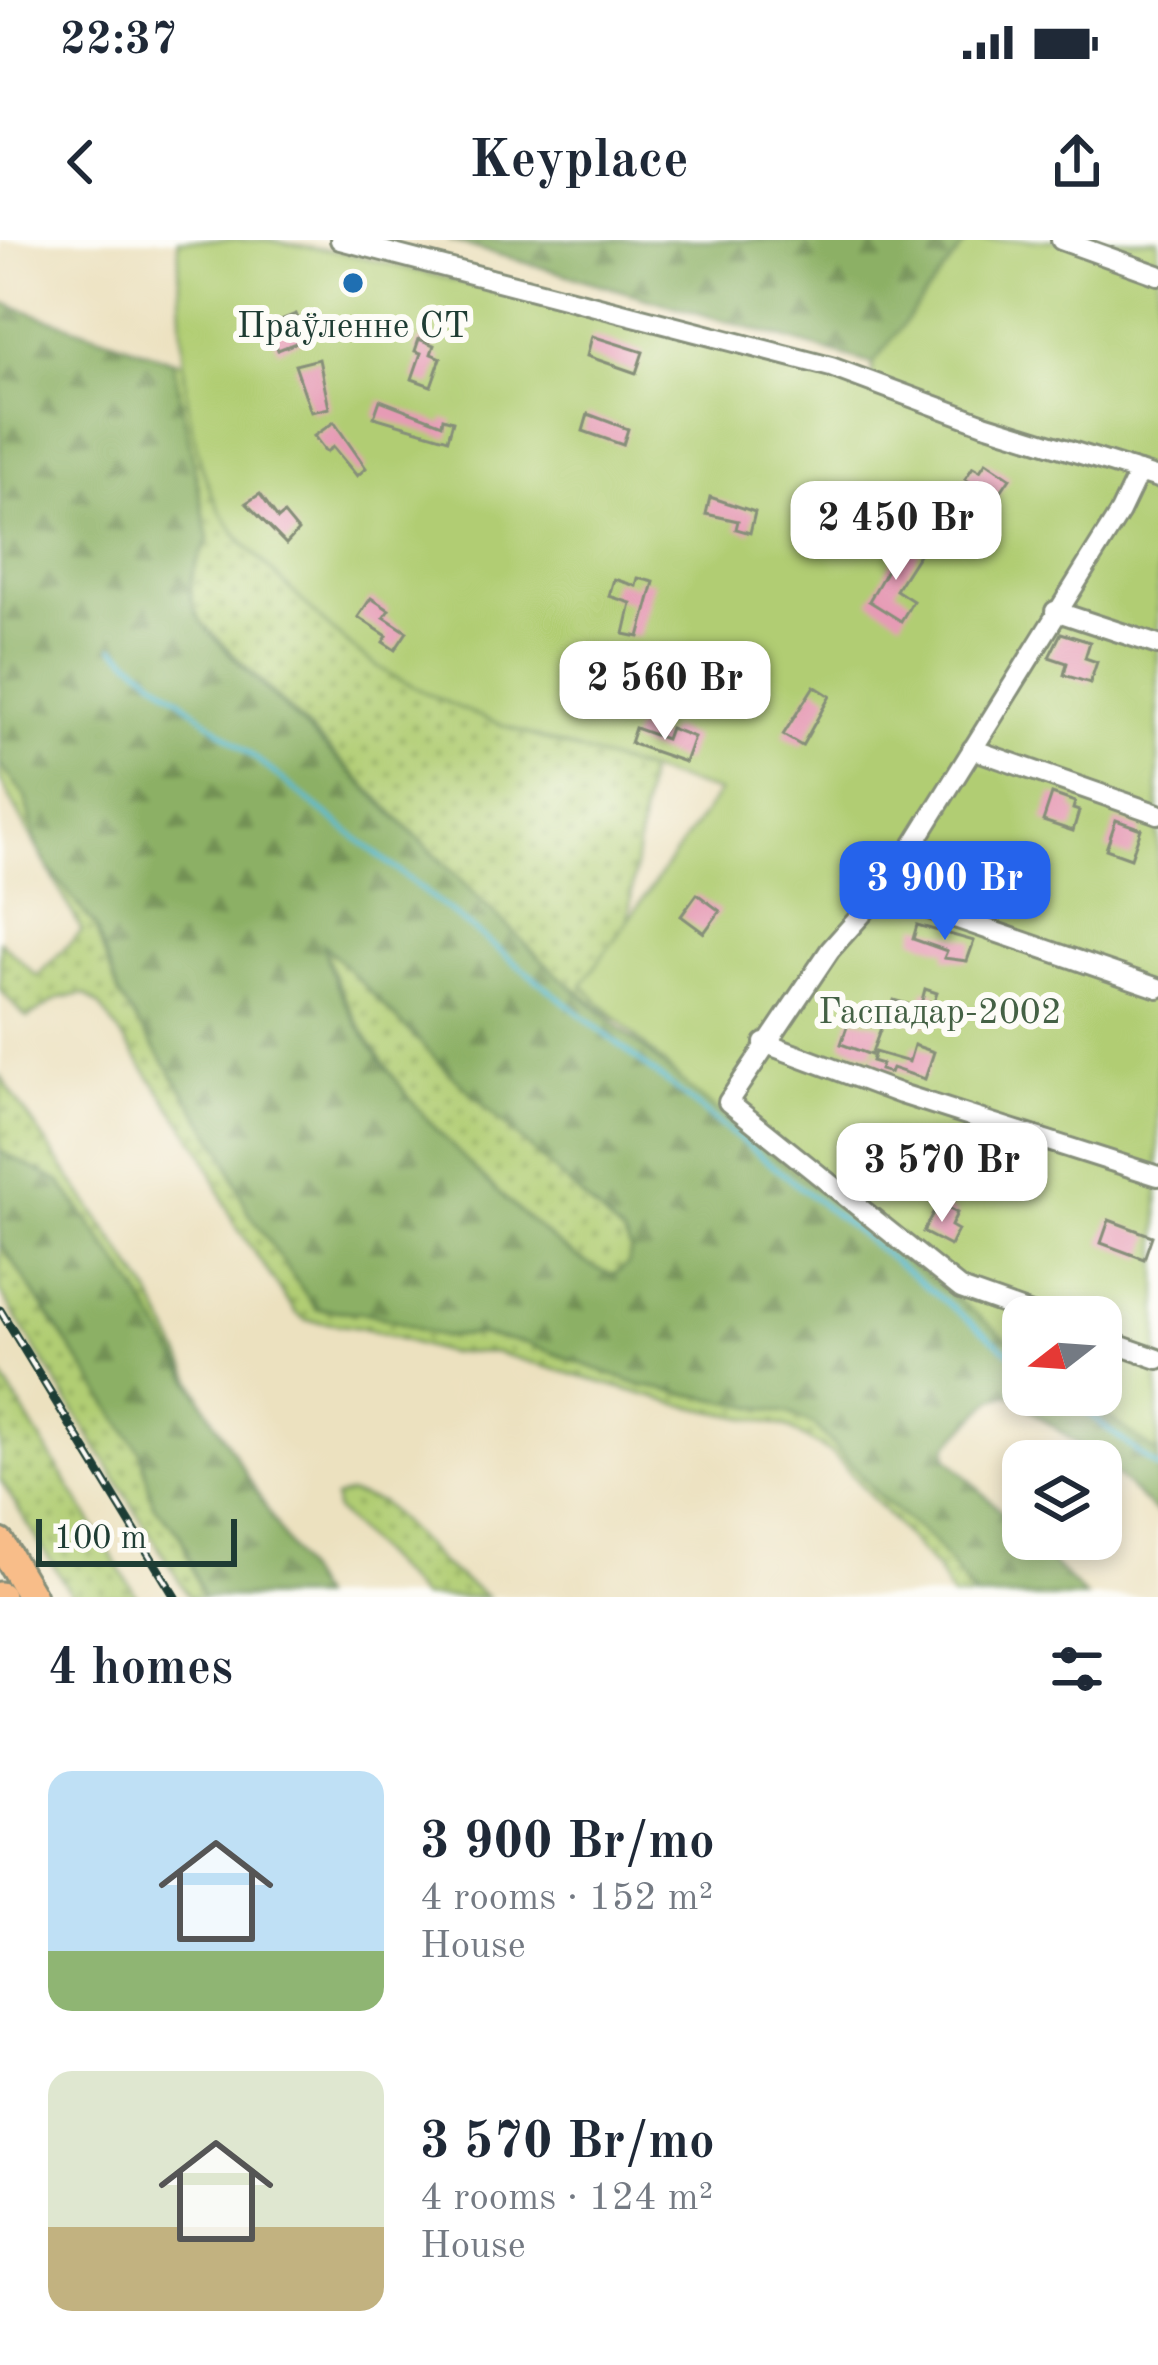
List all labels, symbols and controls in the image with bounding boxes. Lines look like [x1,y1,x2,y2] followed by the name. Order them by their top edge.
[60,19,177,64] text: 22:37
[48,129,114,195] icon: back
[1044,129,1110,195] icon: share
[469,135,689,189] text: Keyplace
[340,270,366,296] marker: Праўленне СТ
[237,310,469,346] place label: Праўленне СТ
[772,481,1020,583] pin: 2 450 Br
[818,500,974,539] text: 2 450 Br
[541,641,789,743] pin: 2 560 Br
[587,660,743,699] text: 2 560 Br
[821,841,1069,943] pin: 3 900 Br
[867,860,1023,899] text: 3 900 Br
[818,996,1062,1032] park label: Гаспадар-2002
[818,1123,1066,1225] pin: 3 570 Br
[864,1142,1020,1181] text: 3 570 Br
[1002,1296,1122,1416] north arrow
[1002,1296,1122,1560] map controls
[1002,1440,1122,1560] button: layers
[36,1513,237,1566] scale bar
[54,1523,147,1556] text: 100 m
[1044,1636,1110,1702] icon: filters
[48,1644,233,1695] text: 4 homes
[420,1818,715,1869] text: 3 900 Br/mo
[144,1819,288,1963] icon: home
[420,1879,713,1918] text: 4 rooms · 152 m²
[420,1927,526,1966] text: House
[420,2118,715,2169] text: 3 570 Br/mo
[144,2119,288,2263] icon: home
[420,2179,713,2218] text: 4 rooms · 124 m²
[420,2227,526,2266] text: House

